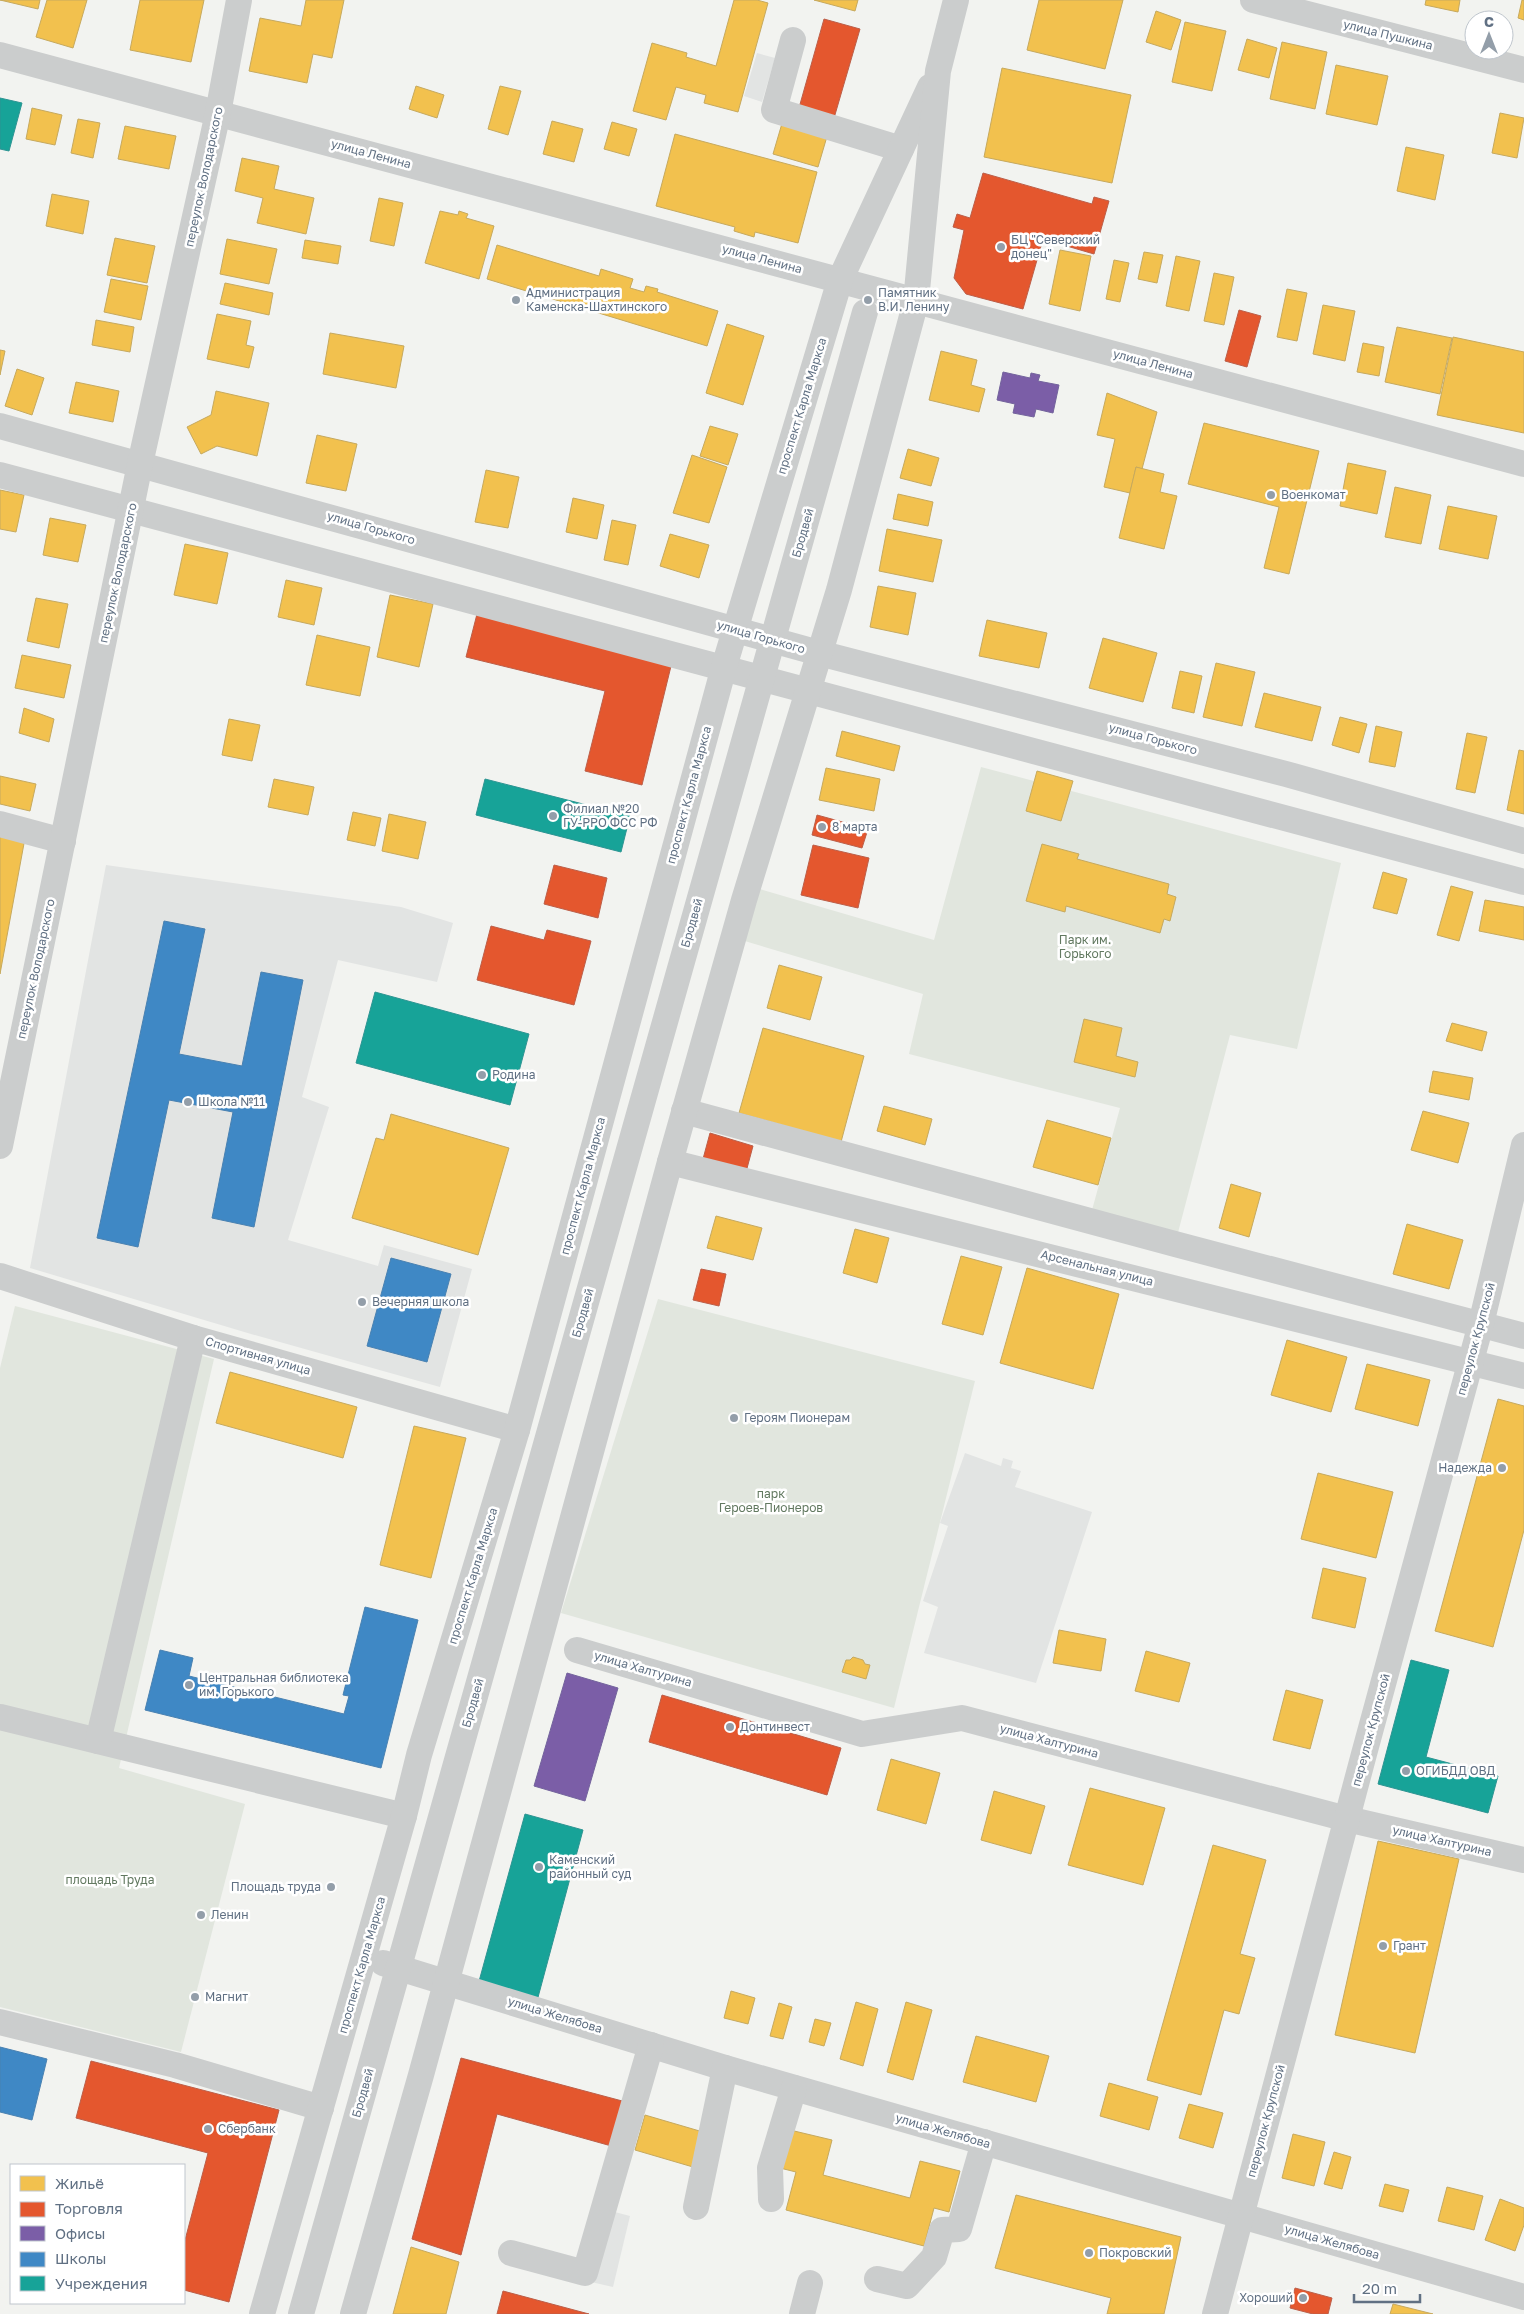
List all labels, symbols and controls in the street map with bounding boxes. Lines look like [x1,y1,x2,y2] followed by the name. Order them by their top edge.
[1464,10,1514,60] north arrow
[1484,13,1494,30] text: С
[1342,16,1435,53] street label: улица Пушкина
[181,106,226,248] street label: переулок Володарского
[329,136,413,171] street label: улица Ленина
[1011,232,1100,261] place label: БЦ "Северский донец"
[720,241,804,276] street label: улица Ленина
[995,241,1007,253] marker: БЦ "Северский донец"
[526,285,667,314] place label: Администрация Каменска-Шахтинского
[878,285,950,314] place label: Памятник В.И. Ленину
[510,294,522,306] marker: Администрация Каменска-Шахтинского
[862,294,874,306] marker: Памятник В.И. Ленину
[774,336,829,476] street label: проспект Карла Маркса
[1111,346,1195,381] street label: улица Ленина
[1281,487,1346,502] place label: Военкомат
[1265,489,1277,501] marker: Военкомат
[95,502,140,644] street label: переулок Володарского
[788,506,817,559] street label: Бродвей
[325,508,417,547] street label: улица Горького
[715,617,807,656] street label: улица Горького
[1107,720,1199,758] street label: улица Горького
[663,724,714,865] street label: проспект Карла Маркса
[563,801,658,830] place label: Филиал №20 ГУ-РРО ФСС РФ
[547,810,559,822] marker: Филиал №20 ГУ-РРО ФСС РФ
[832,819,877,834] place label: 8 марта
[816,821,828,833] marker: 8 марта
[677,896,706,949] street label: Бродвей
[13,898,58,1040] street label: переулок Володарского
[1059,932,1111,961] park label: Парк им. Горького
[492,1067,536,1082] place label: Родина
[476,1069,488,1081] marker: Родина
[198,1094,265,1109] place label: Школа №11
[182,1096,194,1108] marker: Школа №11
[557,1115,608,1256] street label: проспект Карла Маркса
[1039,1246,1155,1289] street label: Арсенальная улица
[1453,1281,1498,1397] street label: переулок Крупской
[568,1286,597,1339] street label: Бродвей
[372,1294,469,1309] place label: Вечерняя школа
[356,1296,368,1308] marker: Вечерняя школа
[204,1333,313,1378] street label: Спортивная улица
[744,1410,850,1425] place label: Героям Пионерам
[728,1412,740,1424] marker: Героям Пионерам
[1438,1460,1492,1475] place label: Надежда
[1496,1462,1508,1474] marker: Надежда
[719,1486,823,1515] park label: парк Героев-Пионеров
[445,1506,500,1646] street label: проспект Карла Маркса
[592,1647,694,1690] street label: улица Халтурина
[199,1670,349,1699] place label: Центральная библиотека им. Горького
[1348,1672,1393,1788] street label: переулок Крупской
[458,1676,487,1729] street label: Бродвей
[183,1679,195,1691] marker: Центральная библиотека им. Горького
[740,1719,810,1734] place label: Донтинвест
[998,1720,1100,1761] street label: улица Халтурина
[724,1721,736,1733] marker: Донтинвест
[1416,1763,1496,1778] place label: ОГИБДД ОВД
[1400,1765,1412,1777] marker: ОГИБДД ОВД
[1391,1822,1493,1859] street label: улица Халтурина
[549,1852,631,1881] place label: Каменский районный суд
[533,1861,545,1873] marker: Каменский районный суд
[66,1872,154,1887] park label: площадь Труда
[231,1879,321,1894] place label: Площадь труда
[325,1881,337,1893] marker: Площадь труда
[335,1895,388,2035] street label: проспект Карла Маркса
[211,1907,249,1922] place label: Ленин
[195,1909,207,1921] marker: Ленин
[1393,1938,1426,1953] place label: Грант
[1377,1940,1389,1952] marker: Грант
[205,1989,248,2004] place label: Магнит
[189,1991,201,2003] marker: Магнит
[506,1993,604,2036] street label: улица Желябова
[1243,2063,1288,2179] street label: переулок Крупской
[348,2066,377,2119] street label: Бродвей
[894,2110,992,2151] street label: улица Желябова
[218,2121,276,2136] place label: Сбербанк
[202,2123,214,2135] marker: Сбербанк
[10,2164,185,2304] legend
[55,2174,104,2192] text: Жильё
[55,2199,123,2217] text: Торговля
[1283,2221,1381,2262] street label: улица Желябова
[55,2224,105,2242] text: Офисы
[1099,2245,1172,2260] place label: Покровский
[1083,2247,1095,2259] marker: Покровский
[55,2249,106,2267] text: Школы
[1354,2272,1420,2304] scale bar
[55,2274,147,2292] text: Учреждения
[1362,2279,1397,2297] text: 20 m
[1239,2290,1293,2305] place label: Хороший
[1297,2292,1309,2304] marker: Хороший

